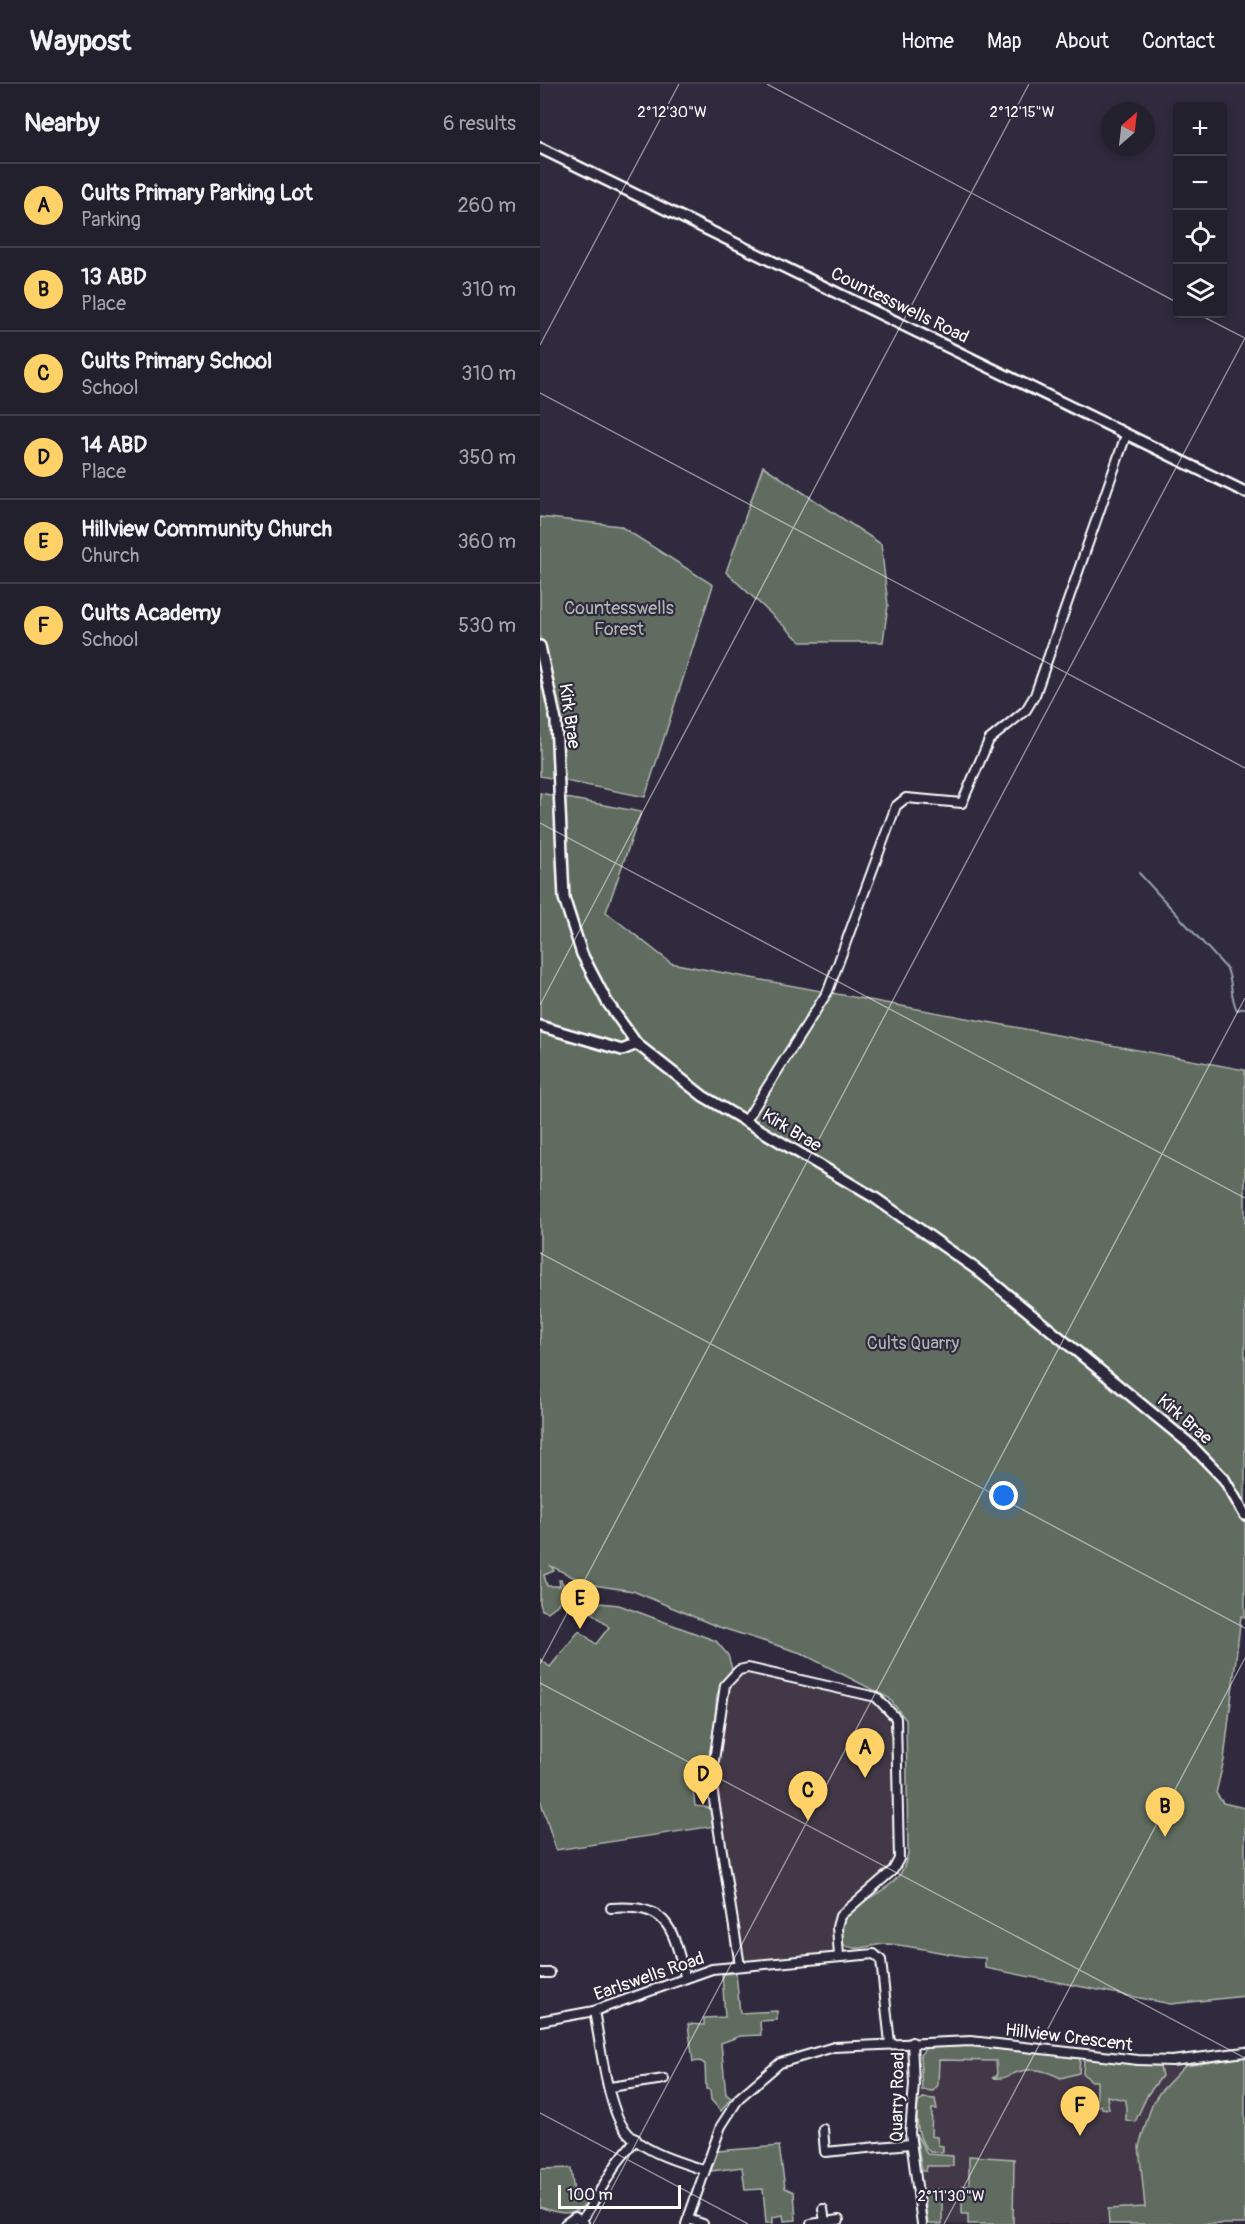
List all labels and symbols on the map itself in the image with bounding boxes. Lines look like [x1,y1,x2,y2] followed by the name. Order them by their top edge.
[1101,102,1155,156] north arrow
[637,103,707,122] text: 2°12'30"W
[989,103,1055,122] text: 2°12'15"W
[827,262,973,349] street label: Countesswells Road
[564,597,674,641] park label: Countesswells Forest
[554,682,585,750] street label: Kirk Brae
[758,1104,826,1157] street label: Kirk Brae
[867,1332,960,1355] park label: Cults Quarry
[1152,1389,1217,1450] street label: Kirk Brae
[989,1481,1018,1510] your location
[560,1580,600,1629] pin: E
[846,1728,884,1778] pin: A
[684,1756,722,1805] pin: D
[788,1772,828,1821] pin: C
[1146,1788,1184,1837] pin: B
[591,1947,707,2006] street label: Earlswells Road
[1004,2018,1135,2057] street label: Hillview Crescent
[885,2052,910,2142] street label: Quarry Road
[1060,2086,1100,2136] pin: F
[558,2182,681,2210] scale bar
[917,2187,985,2206] text: 2°11'30"W

